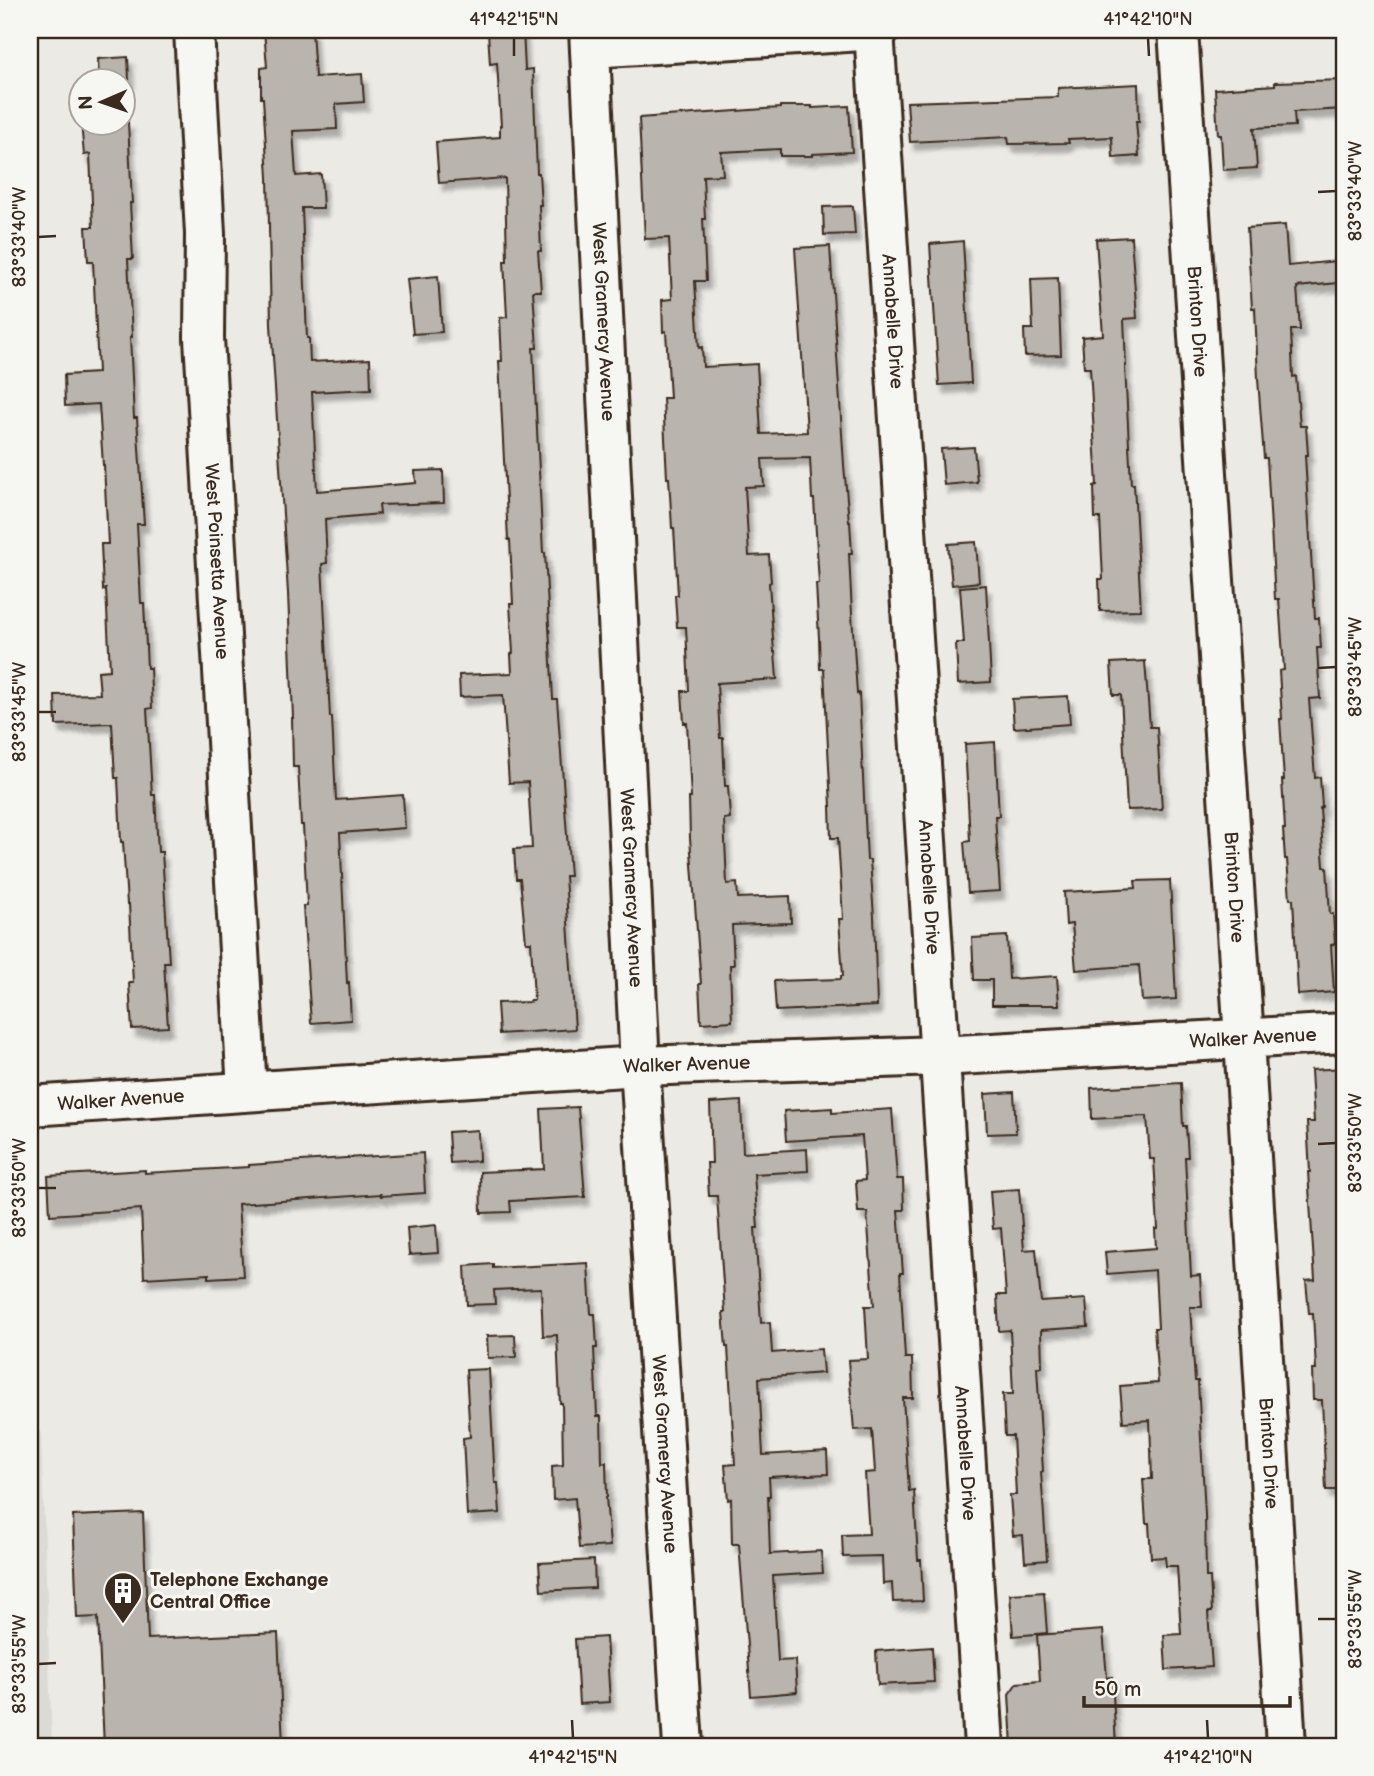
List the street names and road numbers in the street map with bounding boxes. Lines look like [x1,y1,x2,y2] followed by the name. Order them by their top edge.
[587,222,620,422] street label: West Gramercy Avenue
[877,253,908,390] street label: Annabelle Drive
[1182,265,1212,378] street label: Brinton Drive
[200,463,234,660] street label: West Poinsetta Avenue
[615,788,648,988] street label: West Gramercy Avenue
[913,819,945,955] street label: Annabelle Drive
[1219,831,1249,944] street label: Brinton Drive
[1189,1023,1317,1053] street label: Walker Avenue
[622,1051,751,1079] street label: Walker Avenue
[57,1084,185,1116] street label: Walker Avenue
[647,1354,682,1554] street label: West Gramercy Avenue
[949,1385,981,1521] street label: Annabelle Drive
[1254,1397,1283,1510] street label: Brinton Drive

